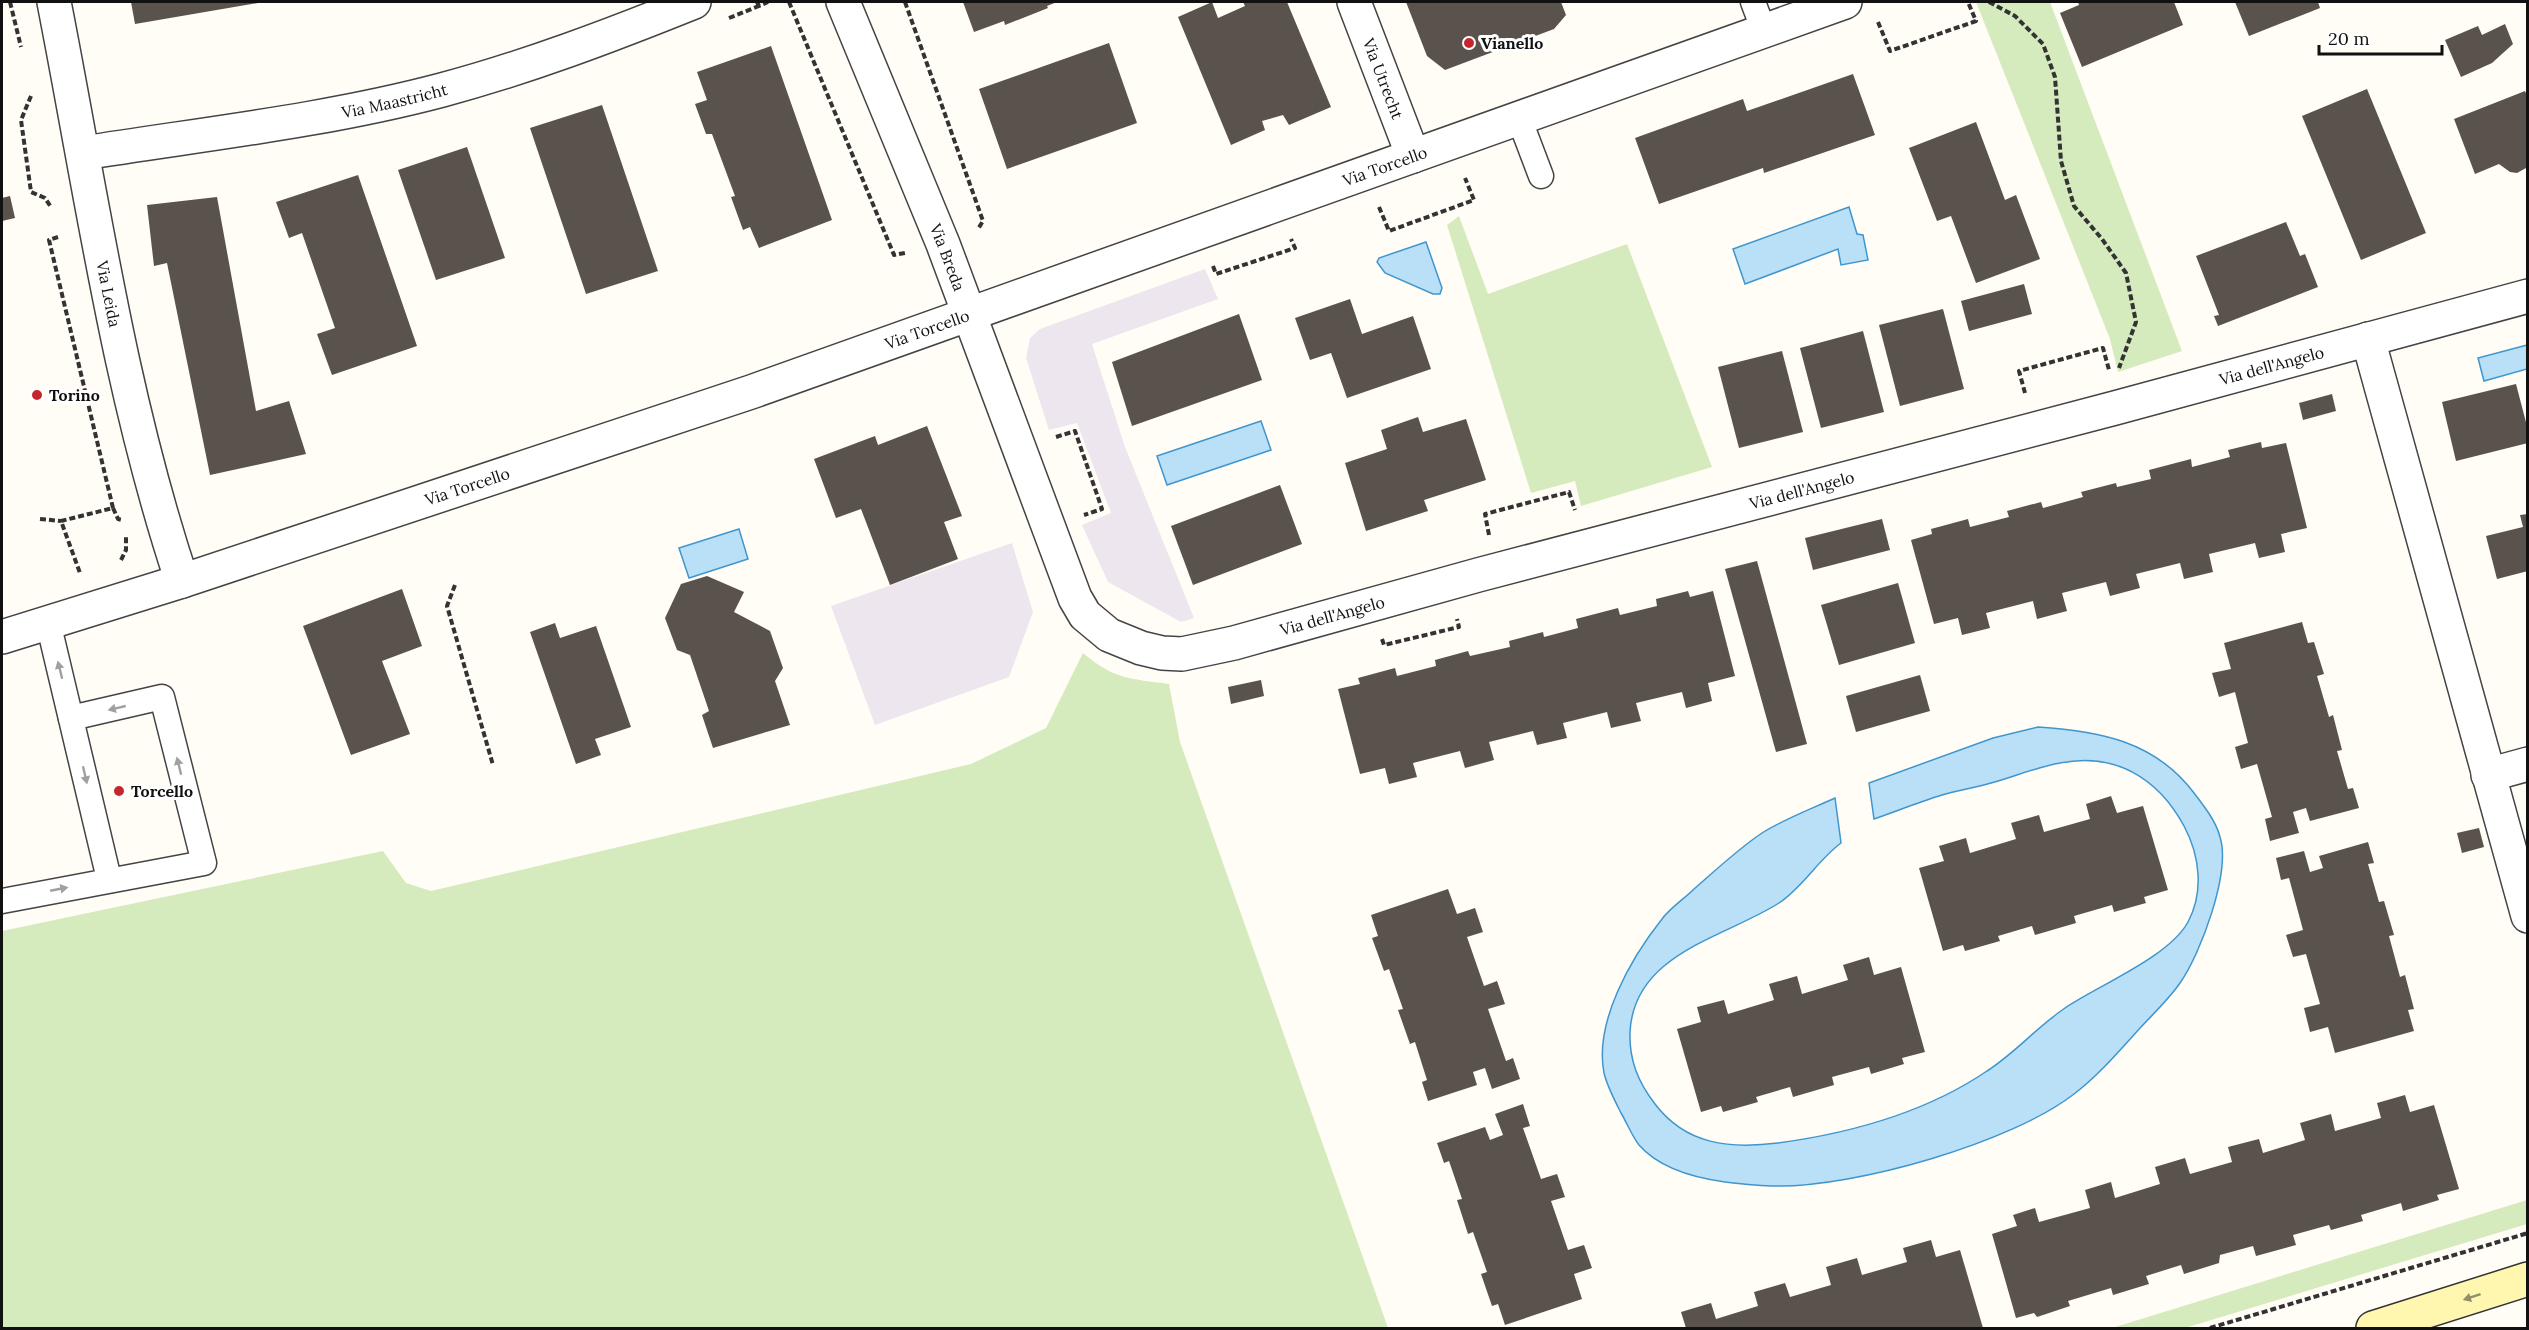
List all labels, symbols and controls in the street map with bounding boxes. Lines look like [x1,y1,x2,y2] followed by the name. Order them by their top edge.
[2319,18,2442,56] scale bar
[2328,27,2370,50] text: 20 m
[1481,33,1543,53] place label: Vianello
[1358,34,1408,123] street label: Via Utrecht
[1462,36,1476,50] marker: Vianello
[339,79,450,122] street label: Via Maastricht
[1339,142,1430,191] street label: Via Torcello
[925,220,970,294] street label: Via Breda
[92,258,125,329] street label: Via Leida
[881,305,972,354] street label: Via Torcello
[2216,342,2326,390] street label: Via dell'Angelo
[49,385,100,405] place label: Torino
[30,388,44,402] marker: Torino
[421,463,512,510] street label: Via Torcello
[1746,467,1856,514] street label: Via dell'Angelo
[1277,592,1387,640] street label: Via dell'Angelo
[55,661,65,679] one-way arrow
[108,703,126,713] one-way arrow
[174,756,184,775] one-way arrow
[80,766,90,784] one-way arrow
[131,781,193,801] place label: Torcello
[112,784,126,798] marker: Torcello
[50,884,69,893] one-way arrow
[2463,1293,2481,1302] one-way arrow

